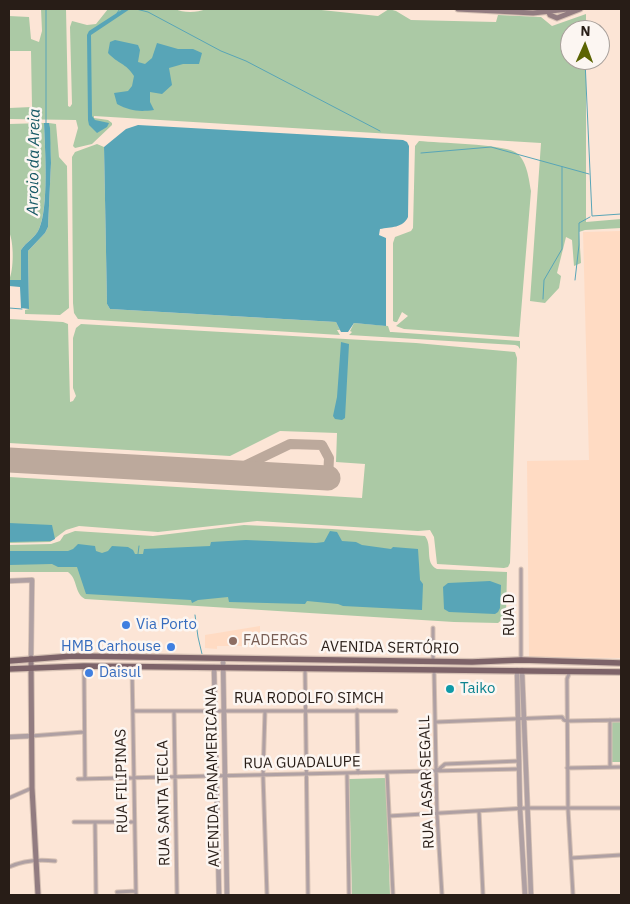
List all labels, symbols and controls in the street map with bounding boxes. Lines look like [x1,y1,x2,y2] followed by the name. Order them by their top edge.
[560,20,610,70] north arrow
[580,22,591,40] text: N
[23,108,45,216] water label: Arroio da Areia
[501,594,519,636] street label: RUA D
[136,616,197,634] place label: Via Porto
[120,619,132,631] marker: Via Porto
[243,632,308,650] place label: FADERGS
[227,635,239,647] marker: FADERGS
[61,638,161,656] place label: HMB Carhouse
[321,638,459,658] street label: AVENIDA SERTÓRIO
[165,641,177,653] marker: HMB Carhouse
[99,664,141,682] place label: Daisul
[83,667,95,679] marker: Daisul
[460,680,495,698] place label: Taiko
[444,683,456,695] marker: Taiko
[202,687,224,867] street label: AVENIDA PANAMERICANA
[234,690,384,708] street label: RUA RODOLFO SIMCH
[416,715,438,849] street label: RUA LASAR SEGALL
[112,729,132,833] street label: RUA FILIPINAS
[154,740,174,866] street label: RUA SANTA TECLA
[243,753,361,773] street label: RUA GUADALUPE

